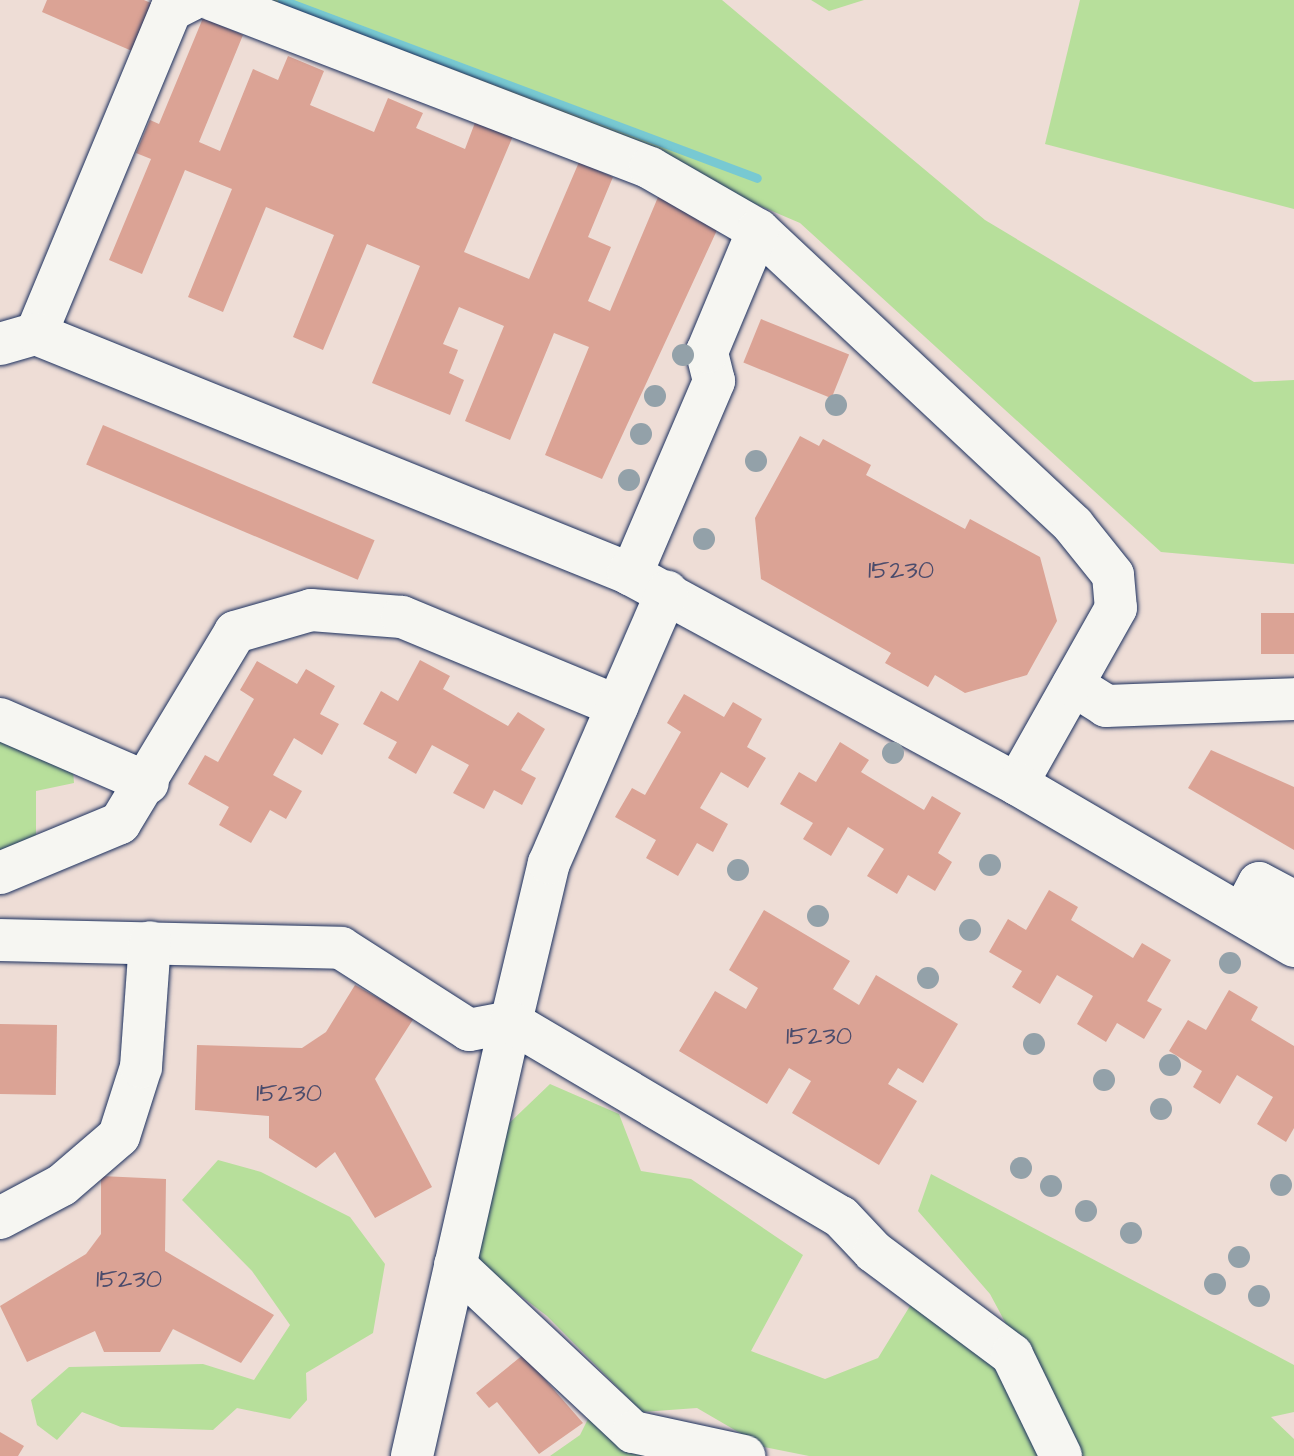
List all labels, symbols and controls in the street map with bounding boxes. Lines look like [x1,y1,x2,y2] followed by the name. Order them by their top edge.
[868,555,934,587] house number: 15230
[786,1021,852,1053] house number: 15230
[256,1078,322,1110] house number: 15230
[96,1264,162,1296] house number: 15230

